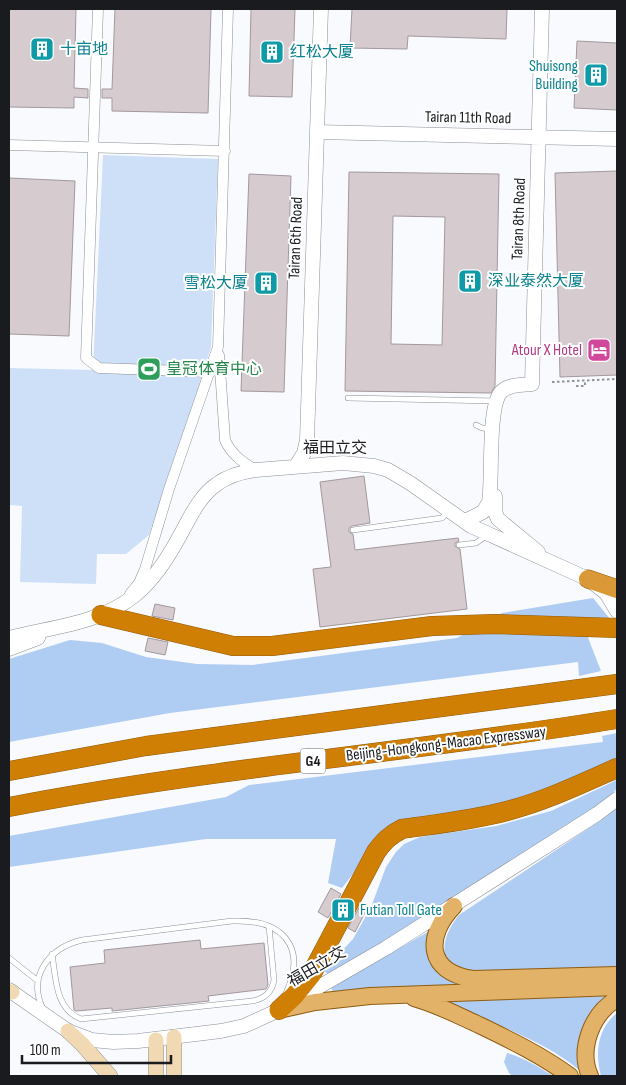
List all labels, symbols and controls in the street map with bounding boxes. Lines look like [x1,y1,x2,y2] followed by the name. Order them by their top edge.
[29,36,55,62] building icon: 十亩地
[259,39,285,65] building icon: 红松大厦
[60,40,108,59] place label: 十亩地
[290,43,354,62] place label: 红松大厦
[529,57,578,94] place label: Shuisong Building
[583,62,609,88] building icon: Shuisong Building
[425,108,511,128] street label: Tairan 11th Road
[508,177,530,261] street label: Tairan 8th Road
[285,196,307,280] street label: Tairan 6th Road
[457,268,483,294] building icon: 深业泰然大厦
[253,270,279,296] building icon: 雪松大厦
[488,272,584,291] place label: 深业泰然大厦
[184,274,248,293] place label: 雪松大厦
[586,337,612,363] hotel icon: Atour X Hotel
[511,341,582,360] place label: Atour X Hotel
[136,356,162,382] sports icon: 皇冠体育中心
[166,360,262,379] place label: 皇冠体育中心
[303,439,367,458] street label: 福田立交
[345,722,547,766] street label: Beijing-Hongkong-Macao Expressway
[300,748,326,774] road number: G4
[330,897,356,923] building icon: Futian Toll Gate
[360,901,442,920] place label: Futian Toll Gate
[285,943,349,991] street label: 福田立交
[22,1032,171,1064] scale bar
[30,1041,61,1060] text: 100 m

